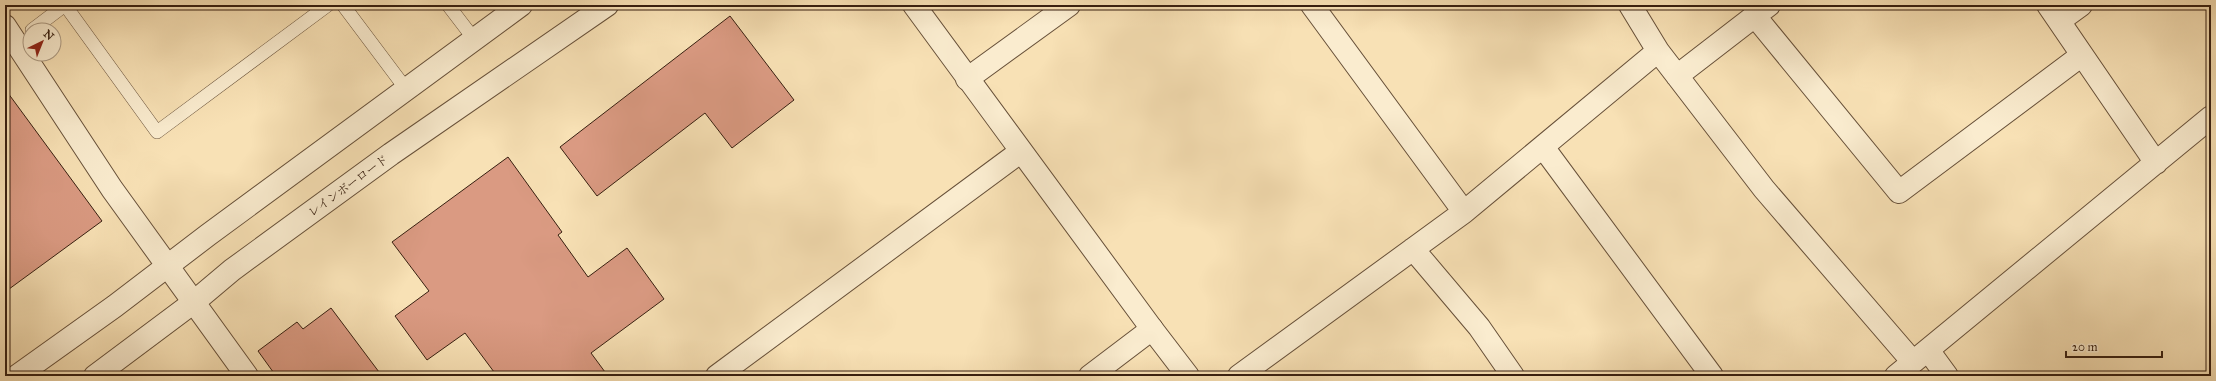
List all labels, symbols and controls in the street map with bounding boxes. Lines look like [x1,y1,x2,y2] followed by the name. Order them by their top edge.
[22,22,62,62] north arrow
[41,27,57,43] text: N
[305,152,391,220] street label: レインボーロード
[2066,333,2162,359] scale bar
[2072,340,2098,354] text: 20 m

